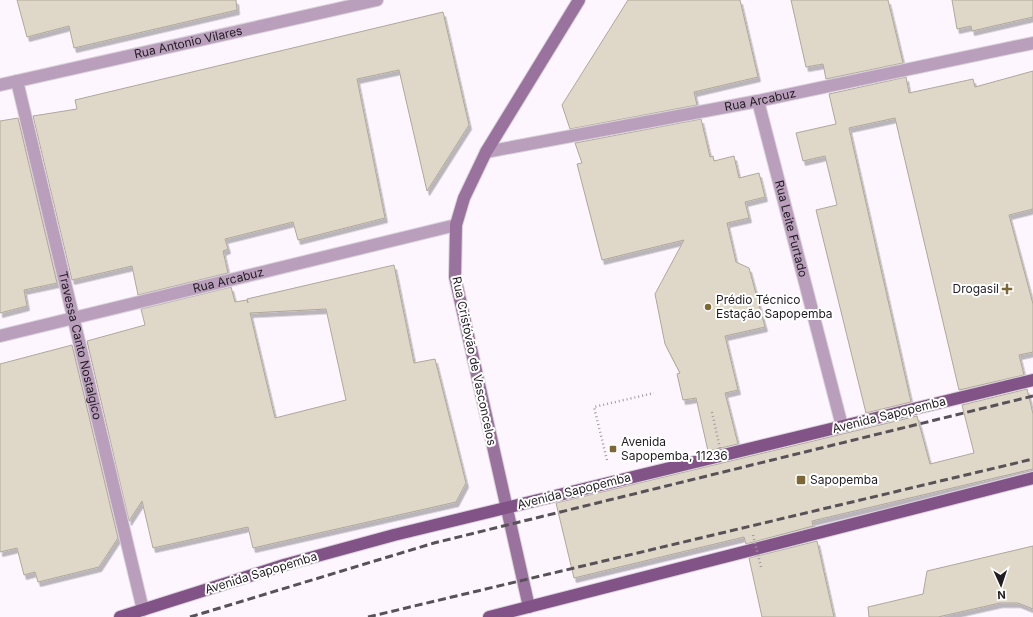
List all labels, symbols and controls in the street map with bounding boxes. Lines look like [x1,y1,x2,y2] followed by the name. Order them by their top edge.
[133,23,244,62] street label: Rua Antonio Vilares
[723,85,797,114] street label: Rua Arcabuz
[772,179,811,279] street label: Rua Leite Furtado
[191,264,265,296] street label: Rua Arcabuz
[56,270,105,421] street label: Travessa Canto Nostalgico
[449,275,500,447] street label: Rua Cristóvão de Vasconcelos
[953,281,999,296] place label: Drogasil
[1002,284,1012,294] marker: Drogasil
[716,292,833,321] place label: Prédio Técnico Estação Sapopemba
[703,302,713,312] marker: Prédio Técnico Estação Sapopemba
[831,393,947,436] street label: Avenida Sapopemba
[621,434,728,463] place label: Avenida Sapopemba, 11236
[608,444,618,454] marker: Avenida Sapopemba, 11236
[516,469,632,512] street label: Avenida Sapopemba
[810,472,878,487] place label: Sapopemba
[795,474,807,486] marker: Sapopemba
[203,548,319,597] street label: Avenida Sapopemba
[981,565,1021,605] north arrow
[997,588,1006,602] text: N

